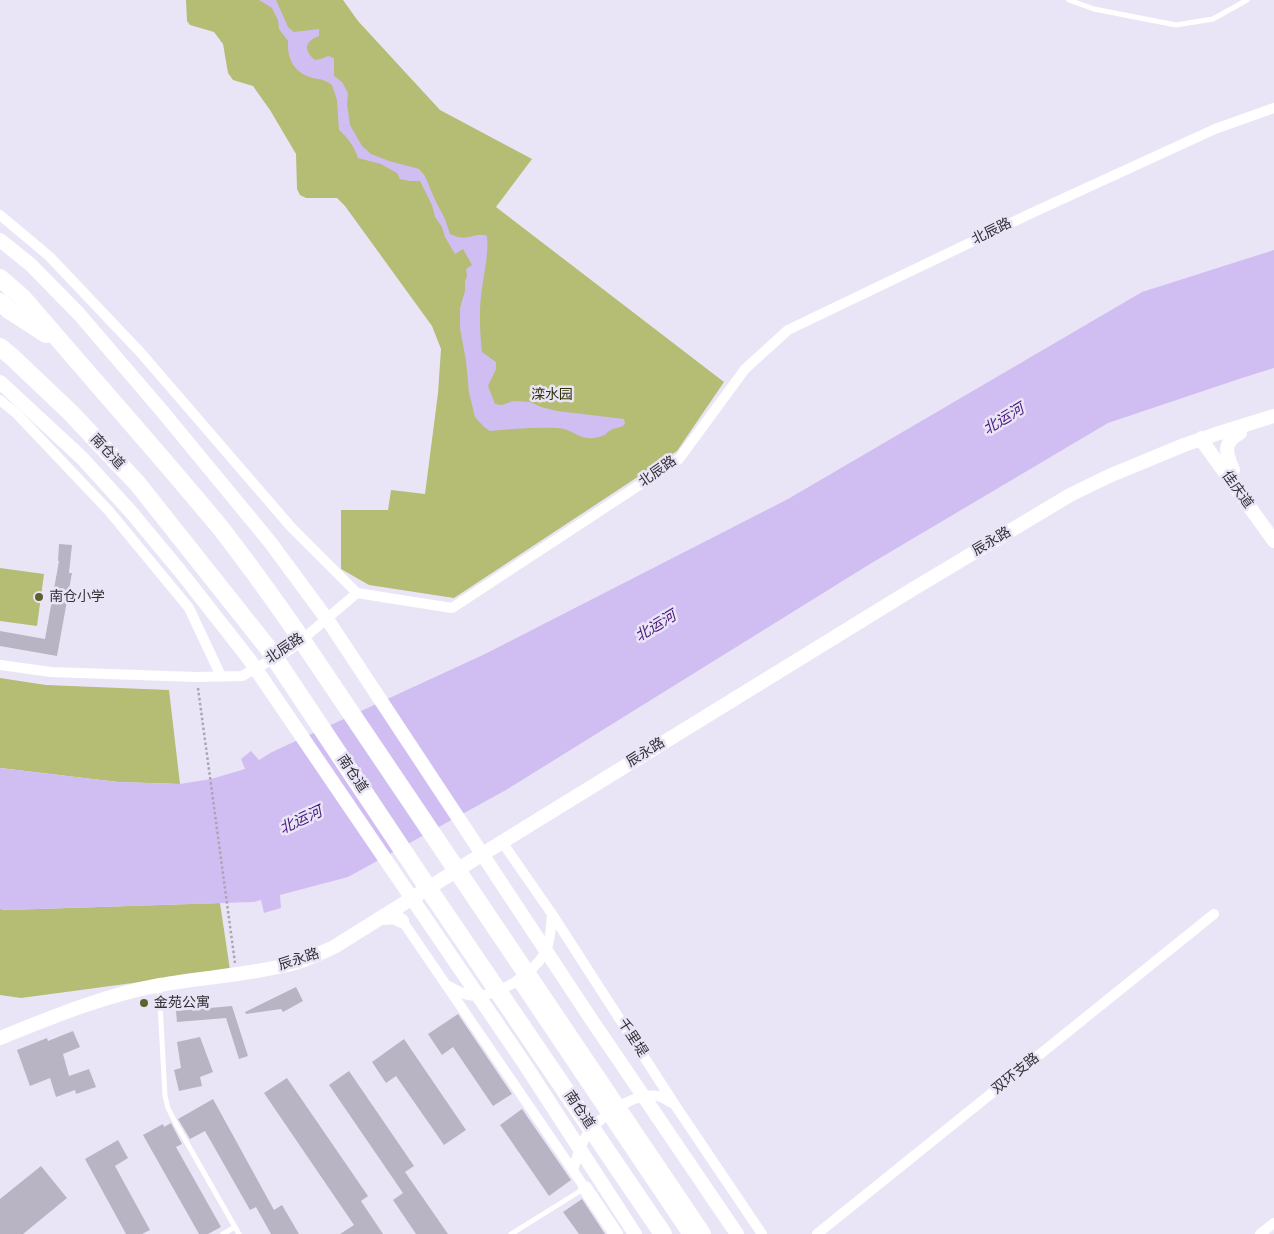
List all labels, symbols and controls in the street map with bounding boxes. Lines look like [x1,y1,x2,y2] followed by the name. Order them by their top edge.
[969,215,1015,249] street label: 北辰路
[531,387,573,403] park label: 滦水园
[980,401,1028,439] water label: 北运河
[87,431,127,473] street label: 南仓道
[636,453,680,491] street label: 北辰路
[1218,468,1256,512] street label: 佳庆道
[970,524,1014,560] street label: 辰永路
[49,589,105,605] place label: 南仓小学
[33,591,45,603] marker: 南仓小学
[632,608,680,646] water label: 北运河
[263,630,307,668] street label: 北辰路
[624,735,668,771] street label: 辰永路
[333,752,371,796] street label: 南仓道
[277,803,325,839] water label: 北运河
[276,946,322,974] street label: 辰永路
[154,995,210,1011] place label: 金苑公寓
[138,997,150,1009] marker: 金苑公寓
[614,1016,650,1060] street label: 千里堤
[989,1050,1043,1098] street label: 双环支路
[560,1088,598,1132] street label: 南仓道

